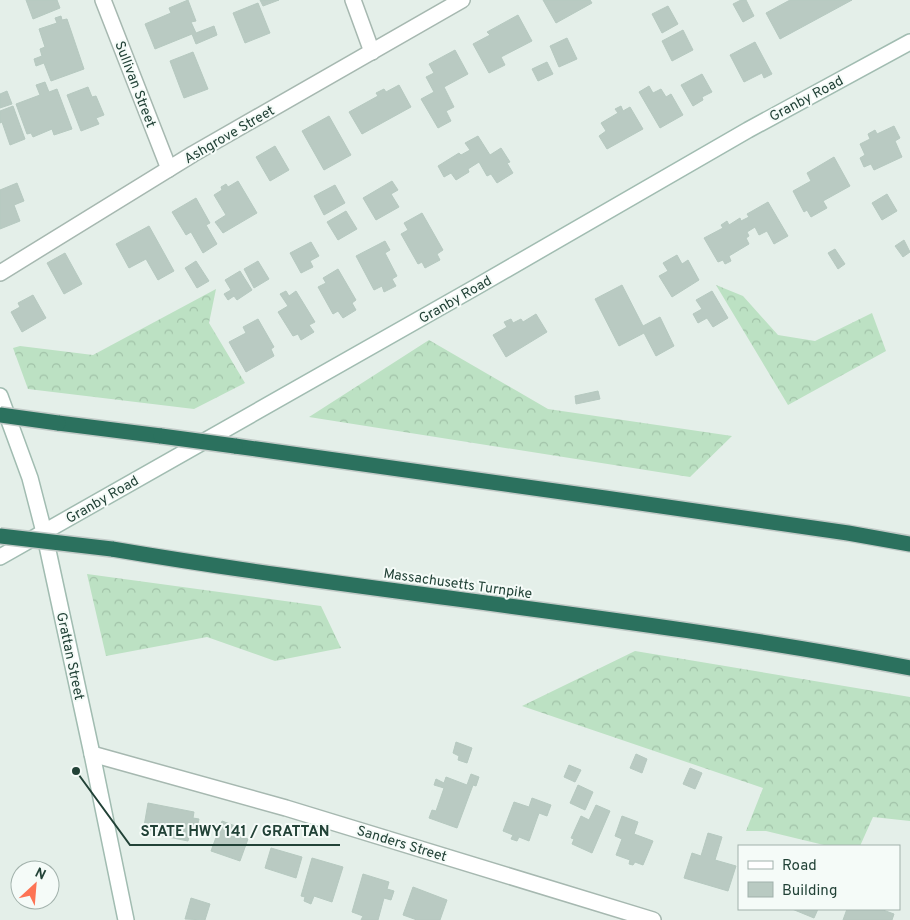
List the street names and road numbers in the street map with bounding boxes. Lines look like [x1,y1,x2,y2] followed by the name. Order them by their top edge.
[110,39,159,130] street label: Sullivan Street
[767,73,847,126] street label: Granby Road
[182,103,278,168] street label: Ashgrove Street
[416,273,495,328] street label: Granby Road
[63,473,142,528] street label: Granby Road
[382,566,533,603] street label: Massachusetts Turnpike
[52,611,87,702] street label: Grattan Street
[354,823,449,866] street label: Sanders Street

